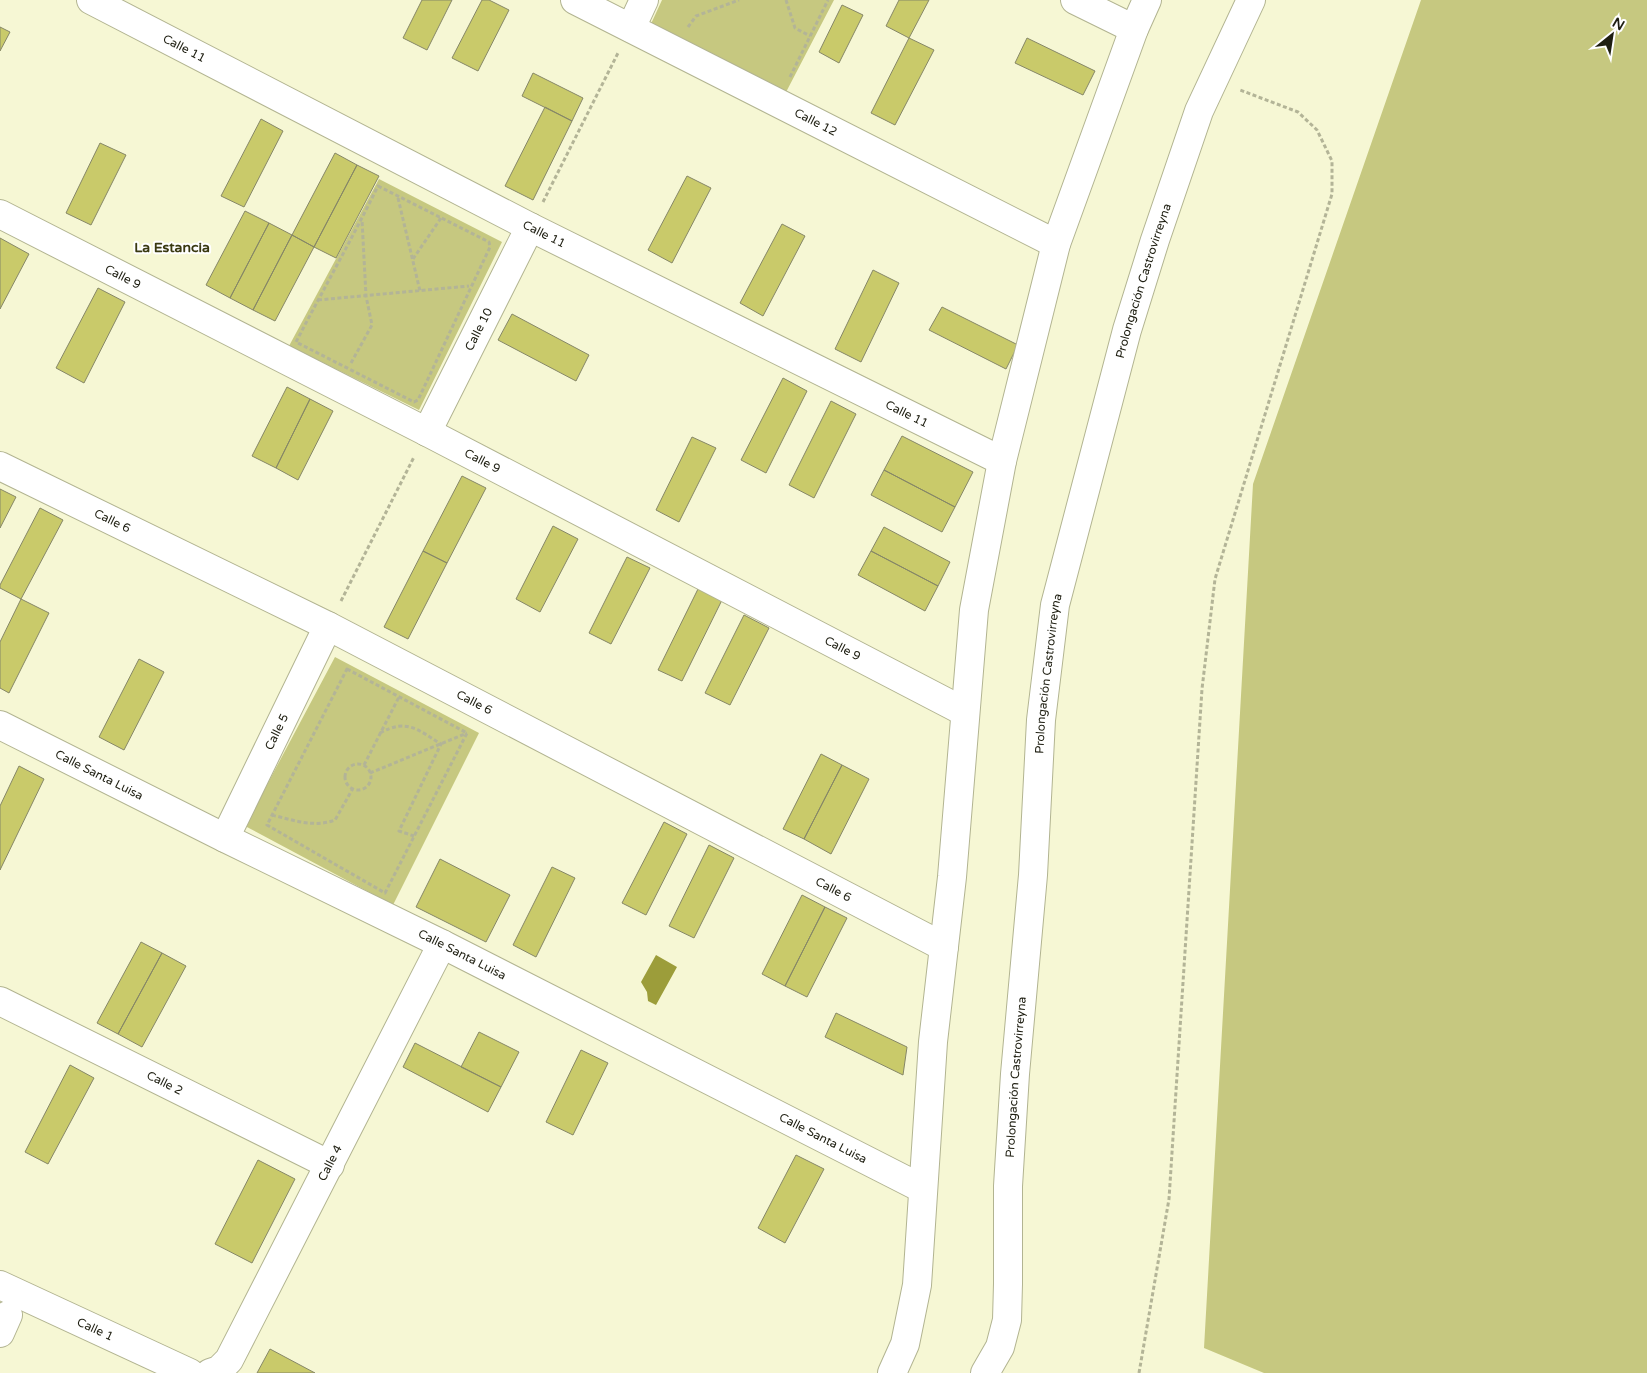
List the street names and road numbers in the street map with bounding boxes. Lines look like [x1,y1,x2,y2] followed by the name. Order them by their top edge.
[161,31,208,65] street label: Calle 11
[792,105,840,139] street label: Calle 12
[1113,202,1174,360] street label: Prolongación Castrovirreyna
[520,217,568,251] street label: Calle 11
[103,262,143,292] street label: Calle 9
[462,305,495,353] street label: Calle 10
[883,397,931,430] street label: Calle 11
[462,446,503,476] street label: Calle 9
[92,506,133,536] street label: Calle 6
[1032,592,1065,754] street label: Prolongación Castrovirreyna
[822,633,863,663] street label: Calle 9
[454,687,495,717] street label: Calle 6
[262,711,291,752] street label: Calle 5
[53,747,145,803] street label: Calle Santa Luisa
[813,874,854,905] street label: Calle 6
[416,926,508,982] street label: Calle Santa Luisa
[1003,996,1029,1158] street label: Prolongación Castrovirreyna
[144,1068,185,1098] street label: Calle 2
[777,1110,869,1166] street label: Calle Santa Luisa
[315,1142,345,1183] street label: Calle 4
[75,1315,116,1344] street label: Calle 1

